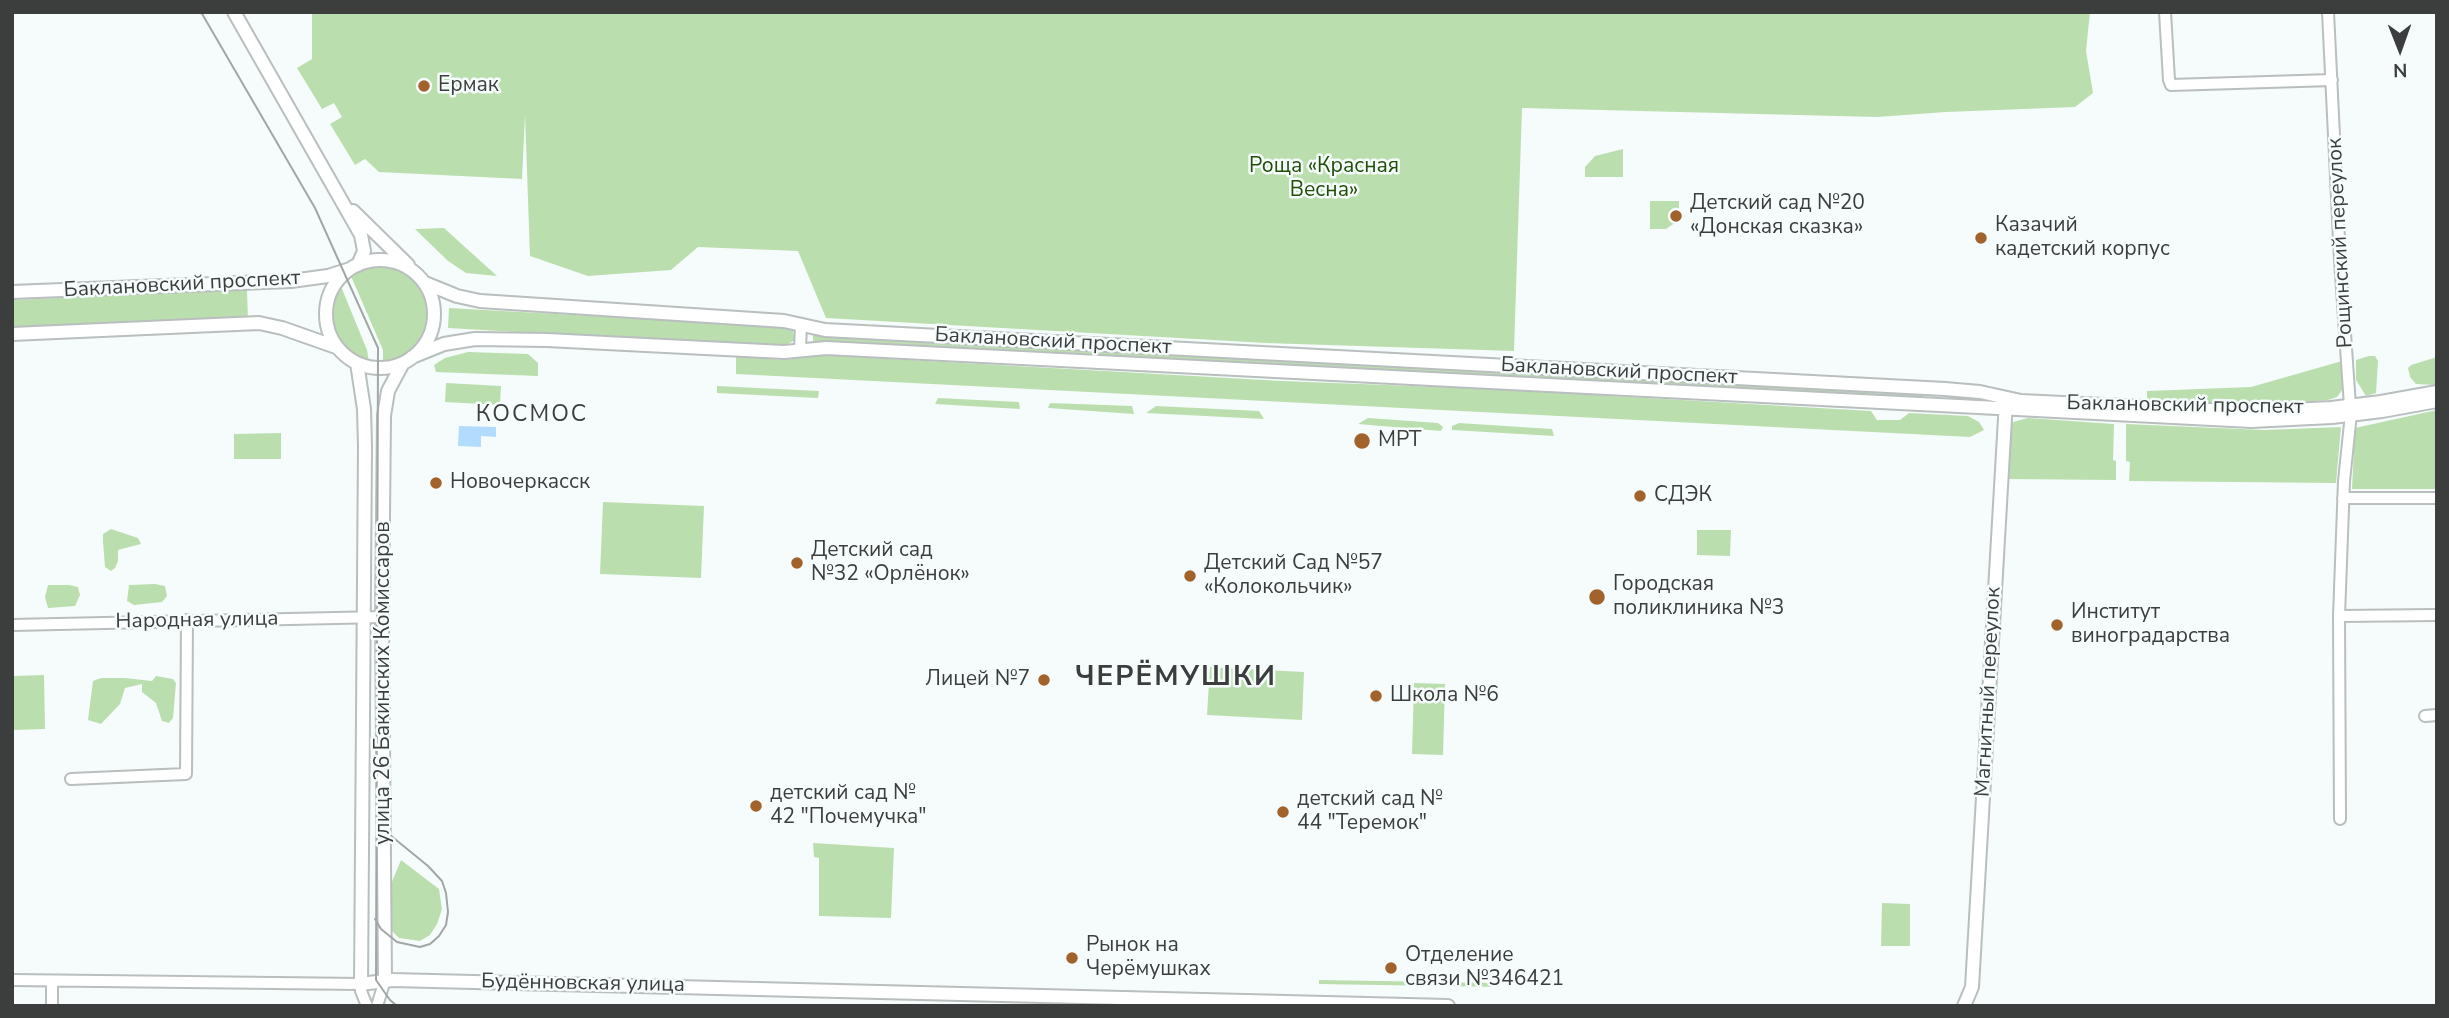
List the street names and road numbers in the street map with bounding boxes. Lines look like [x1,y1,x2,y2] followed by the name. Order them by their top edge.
[2323,137,2359,349] street label: Рощинский переулок
[63,266,301,304] street label: Баклановский проспект
[934,323,1172,361] street label: Баклановский проспект
[1500,353,1738,391] street label: Баклановский проспект
[2066,391,2304,421] street label: Баклановский проспект
[371,521,397,845] street label: улица 26 Бакинских Комиссаров
[1971,586,2007,798] street label: Магнитный переулок
[115,607,279,635] street label: Народная улица
[481,970,685,998] street label: Будённовская улица

